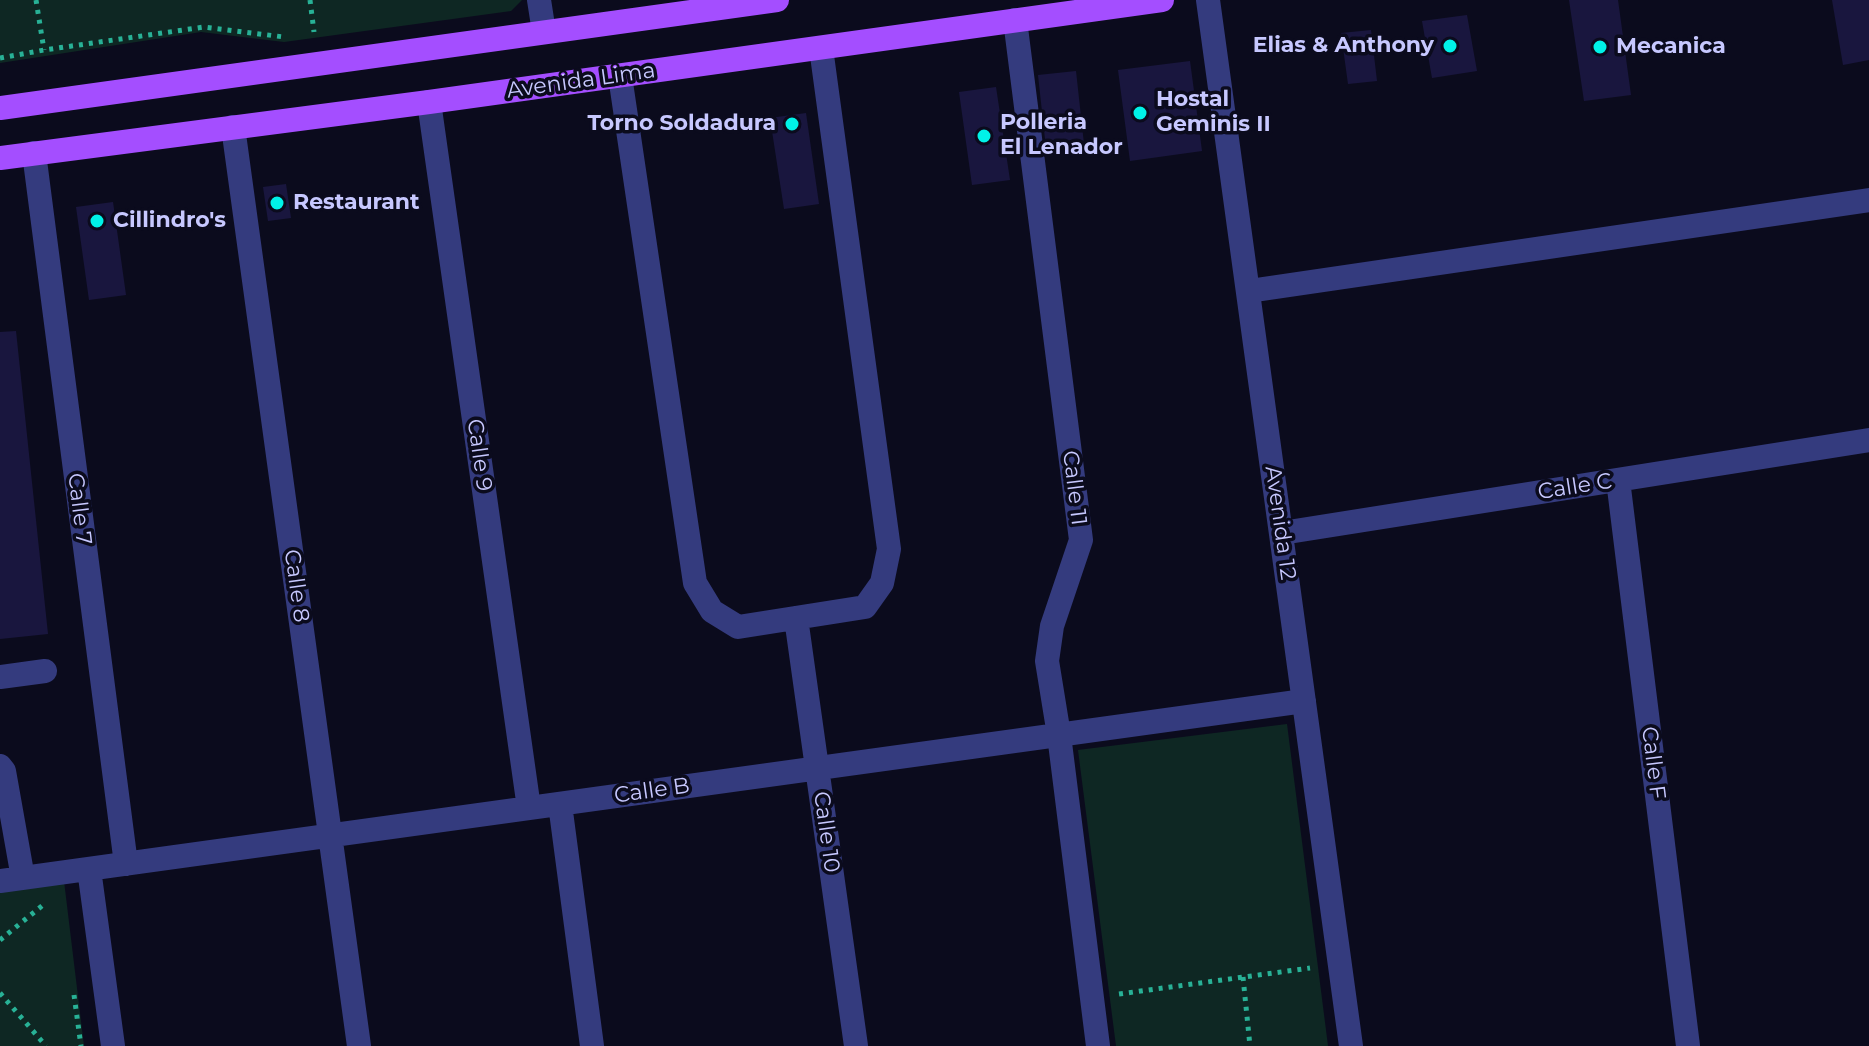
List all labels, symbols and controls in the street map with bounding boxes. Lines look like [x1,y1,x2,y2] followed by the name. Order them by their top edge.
[1253,33,1434,59] place label: Elias & Anthony
[1616,34,1726,60] place label: Mecanica
[1441,37,1459,55] marker: Elias & Anthony
[1591,38,1609,56] marker: Mecanica
[505,58,657,104] street label: Avenida Lima
[1156,87,1271,138] place label: Hostal Geminis II
[1131,104,1149,122] marker: Hostal Geminis II
[1000,110,1123,162] place label: Polleria El Lenador
[587,111,776,137] place label: Torno Soldadura
[783,115,801,133] marker: Torno Soldadura
[975,127,993,145] marker: Polleria El Lenador
[293,190,420,216] place label: Restaurant
[268,194,286,212] marker: Restaurant
[113,208,226,234] place label: Cillindro's
[88,212,106,230] marker: Cillindro's
[461,417,497,493] street label: Calle 9
[1056,449,1092,527] street label: Calle 11
[1259,464,1301,582] street label: Avenida 12
[1536,468,1614,506] street label: Calle C
[61,472,97,546] street label: Calle 7
[278,548,314,624] street label: Calle 8
[1635,725,1671,801] street label: Calle F
[613,773,691,809] street label: Calle B
[807,790,845,874] street label: Calle 10

